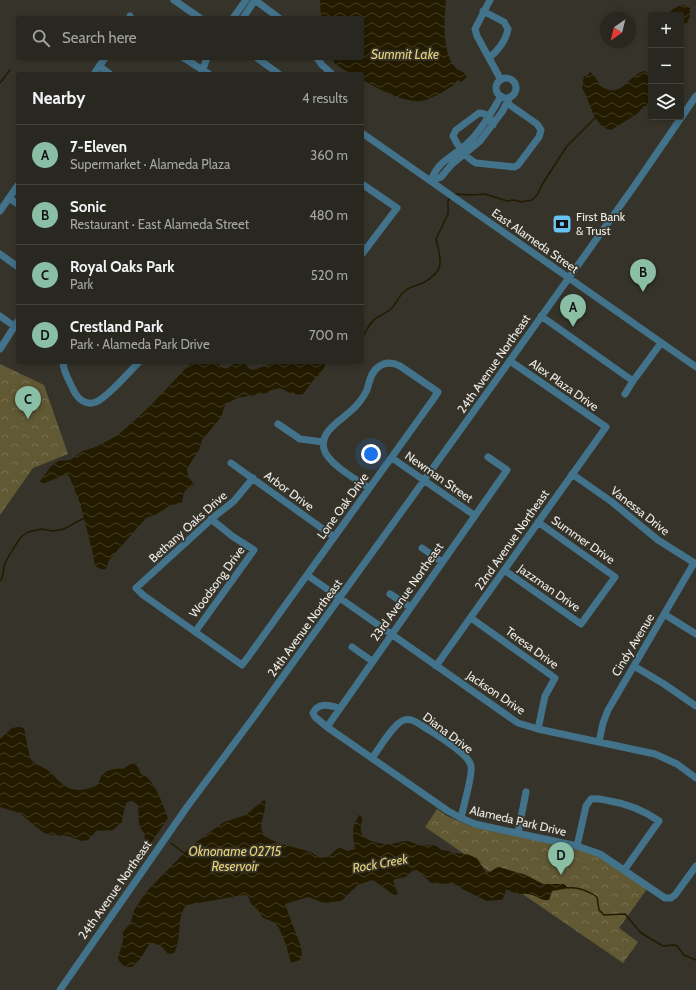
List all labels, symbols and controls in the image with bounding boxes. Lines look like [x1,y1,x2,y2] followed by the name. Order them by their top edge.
[600,12,636,48] north arrow
[648,12,684,120] map controls
[648,12,684,48] button: +
[16,16,364,60] search box
[30,27,52,49] icon: search
[62,29,137,47] text: Search here
[371,46,439,62] water label: Summit Lake
[648,48,684,84] button: −
[648,84,684,120] button: layers
[32,88,85,108] text: Nearby
[302,90,348,106] text: 4 results
[70,138,127,156] text: 7-Eleven
[41,147,49,163] text: A
[310,147,348,163] text: 360 m
[70,156,230,172] text: Supermarket · Alameda Plaza
[70,198,106,216] text: Sonic
[489,205,582,276] street label: East Alameda Street
[41,207,49,223] text: B
[309,207,348,223] text: 480 m
[576,209,626,238] place label: First Bank & Trust
[551,213,573,235] bank icon: First Bank & Trust
[70,216,249,232] text: Restaurant · East Alameda Street
[70,258,174,276] text: Royal Oaks Park
[630,259,656,292] pin: B
[41,267,49,283] text: C
[311,267,348,283] text: 520 m
[70,276,93,292] text: Park
[560,294,586,327] pin: A
[454,311,533,416] street label: 24th Avenue Northeast
[70,318,163,336] text: Crestland Park
[40,327,50,343] text: D
[309,327,348,343] text: 700 m
[70,336,210,352] text: Park · Alameda Park Drive
[527,355,602,414] street label: Alex Plaza Drive
[15,386,41,419] pin: C
[361,444,381,464] your location
[402,448,476,506] street label: Newman Street
[261,468,317,514] street label: Arbor Drive
[314,470,372,542] street label: Lone Oak Drive
[608,483,673,538] street label: Vanessa Drive
[471,486,552,593] street label: 22nd Avenue Northeast
[146,488,230,566] street label: Bethany Oaks Drive
[549,512,618,567] street label: Summer Drive
[367,540,446,644] street label: 23rd Avenue Northeast
[186,543,248,620] street label: Woodsong Drive
[514,560,583,615] street label: Jazzman Drive
[264,576,345,680] street label: 24th Avenue Northeast
[608,611,657,679] street label: Cindy Avenue
[503,623,562,672] street label: Teresa Drive
[463,667,528,718] street label: Jackson Drive
[420,709,476,756] street label: Diana Drive
[468,802,568,839] street label: Alameda Park Drive
[75,837,154,942] street label: 24th Avenue Northeast
[548,842,574,875] pin: D
[188,843,282,874] water label: Oknoname 02715 Reservoir
[351,850,409,876] water label: Rock Creek

